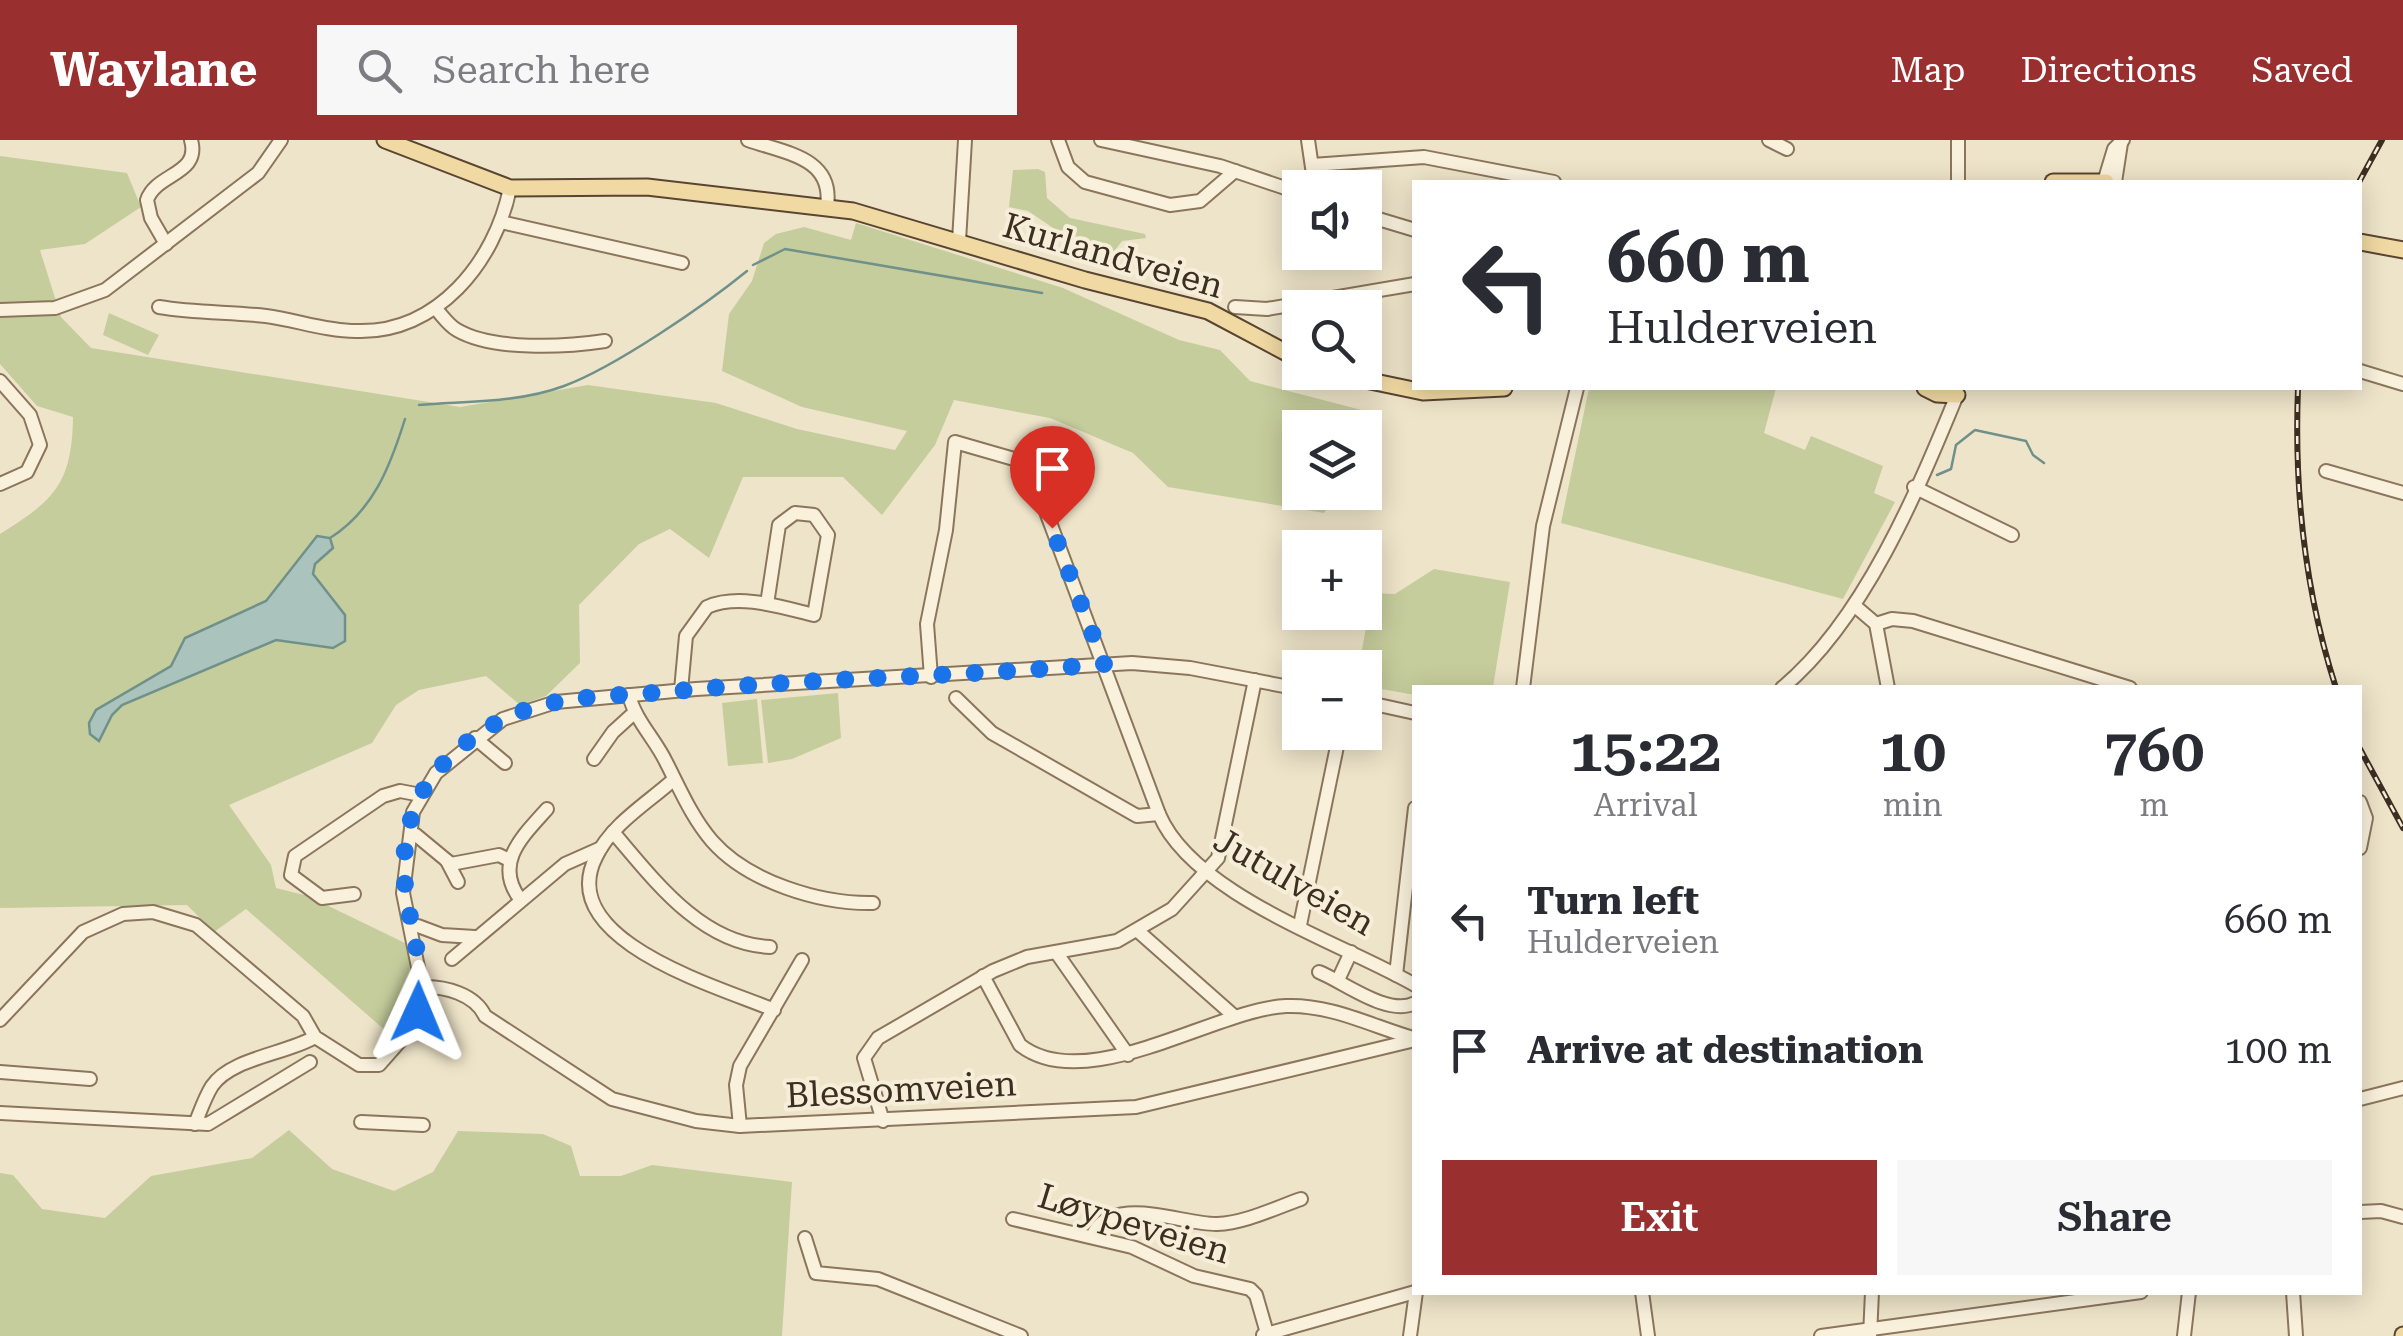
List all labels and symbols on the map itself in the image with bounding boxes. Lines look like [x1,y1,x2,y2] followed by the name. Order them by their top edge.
[998,205,1228,307] street label: Kurlandveien
[1010,426,1095,529] pin
[1206,820,1382,944] street label: Jutulveien
[366,960,470,1064] position arrow
[785,1063,1017,1117] street label: Blessomveien
[1033,1175,1235,1273] street label: Løypeveien

